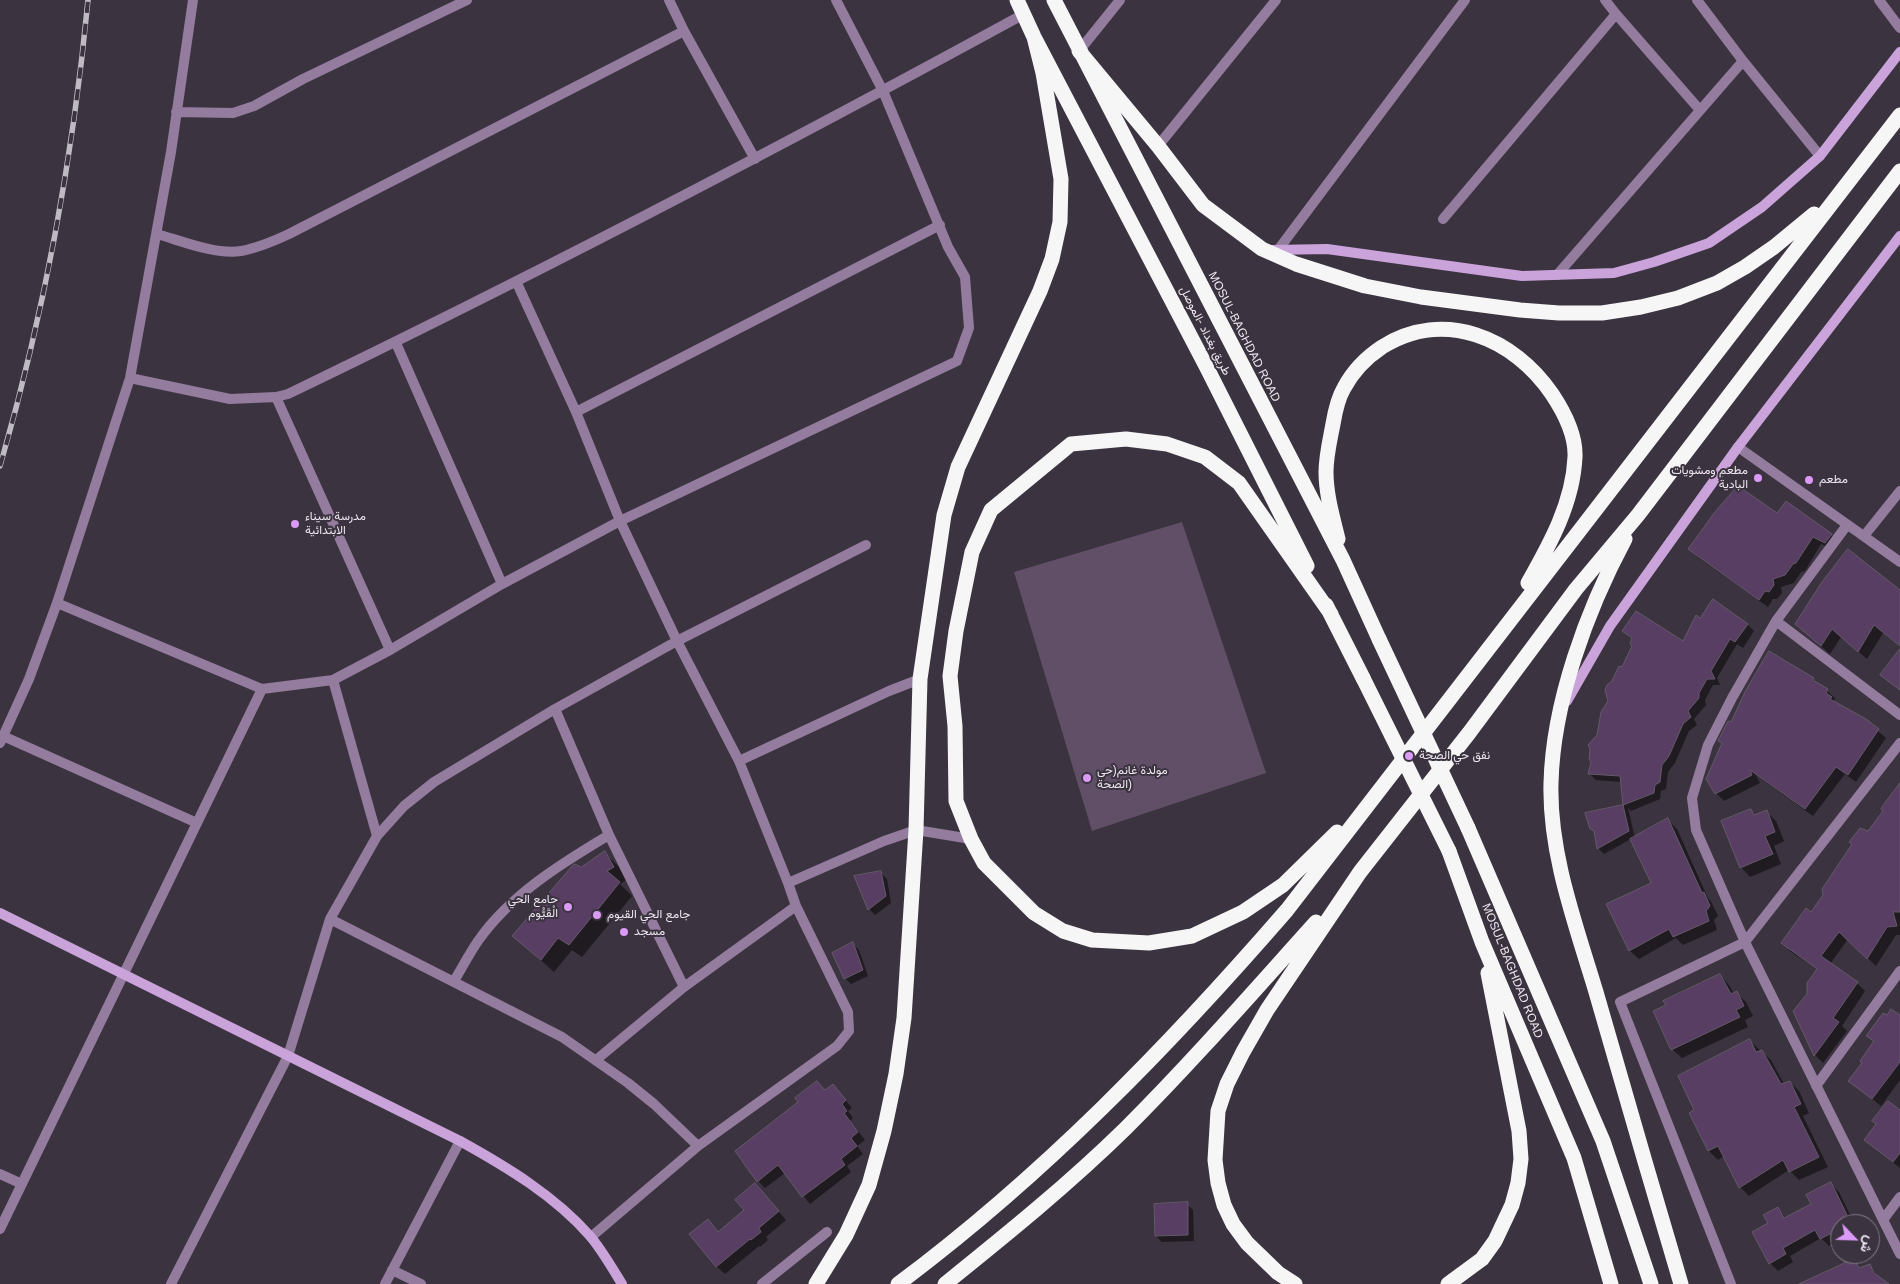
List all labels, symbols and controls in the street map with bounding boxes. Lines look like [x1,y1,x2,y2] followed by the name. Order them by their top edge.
[1205,270,1283,404] street label: MOSUL-BAGHDAD ROAD
[1176,284,1234,378] street label: طريق بغداد -الموصل
[1671,464,1748,492] place label: مطعم ومشويات البادية
[1752,472,1764,484] marker: مطعم ومشويات البادية
[1819,473,1848,487] place label: مطعم
[1803,474,1815,486] marker: مطعم
[305,510,366,538] place label: مدرسة سيناء الابتدائية
[289,518,301,530] marker: مدرسة سيناء الابتدائية
[1419,749,1490,763] place label: نفق حي الصحة
[1403,750,1415,762] marker: نفق حي الصحة
[1097,764,1168,792] place label: مولدة غانم(حي الصحة)
[1081,772,1093,784] marker: مولدة غانم(حي الصحة)
[508,893,558,921] place label: جامع الحي الْقَيُّوم
[562,901,574,913] marker: جامع الحي الْقَيُّوم
[1478,902,1546,1040] street label: MOSUL-BAGHDAD ROAD
[607,908,690,922] place label: جامع الحي القيوم
[591,909,603,921] marker: جامع الحي القيوم
[634,925,665,939] place label: مسجد
[618,926,630,938] marker: مسجد
[1830,1214,1880,1264] north arrow
[1857,1234,1879,1256] text: ش

